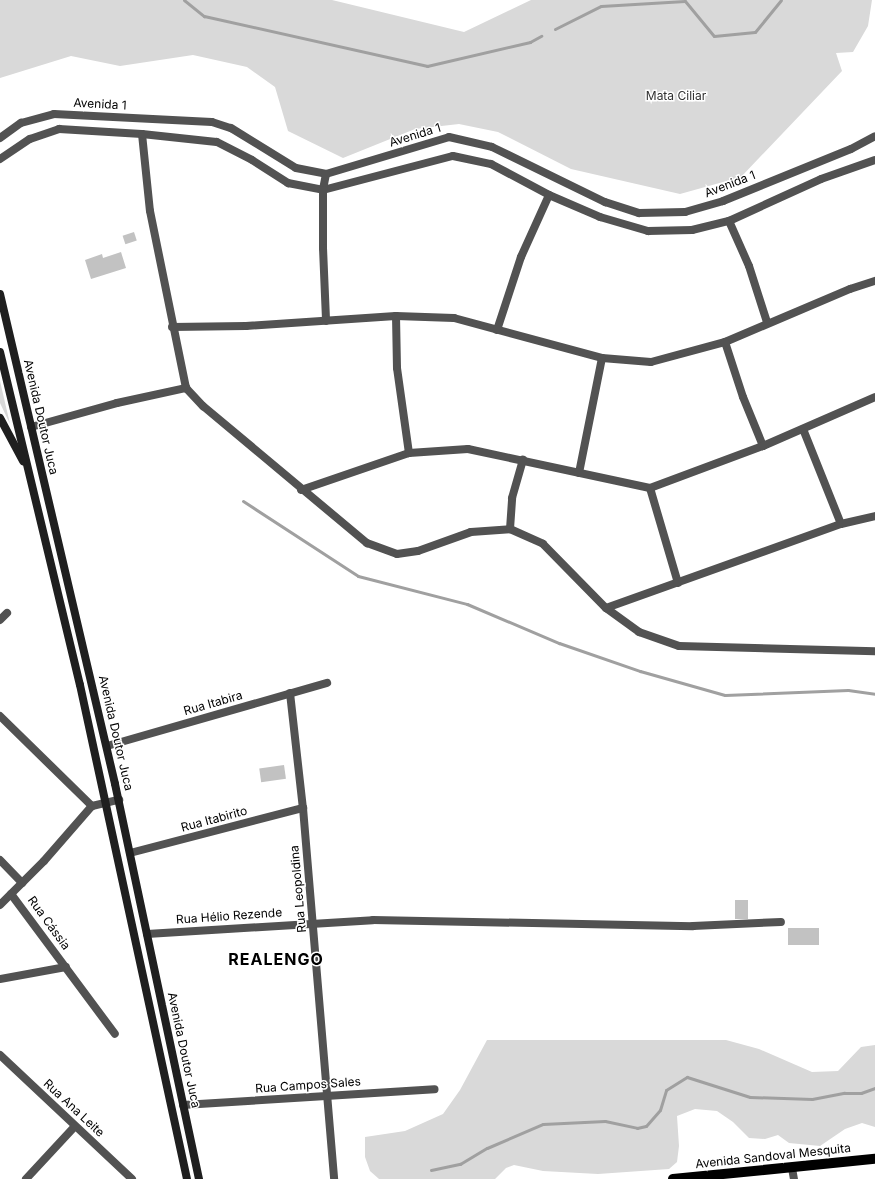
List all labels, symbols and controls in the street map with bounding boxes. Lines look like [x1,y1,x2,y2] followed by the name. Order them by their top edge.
[646,89,706,103] park label: Mata Ciliar
[73,95,127,113] street label: Avenida 1
[387,120,443,150] street label: Avenida 1
[703,168,757,200] street label: Avenida 1
[21,358,61,476] street label: Avenida Doutor Juca
[96,674,136,792] street label: Avenida Doutor Juca
[182,688,244,718] street label: Rua Itabira
[179,803,249,835] street label: Rua Itabirito
[287,845,309,933] street label: Rua Leopoldina
[25,893,73,953] street label: Rua Cássia
[175,905,283,927] street label: Rua Hélio Rezende
[228,949,324,969] district label: REALENGO
[165,991,203,1109] street label: Avenida Doutor Juca
[255,1074,361,1096] street label: Rua Campos Sales
[41,1076,107,1140] street label: Rua Ana Leite
[695,1141,851,1171] street label: Avenida Sandoval Mesquita

